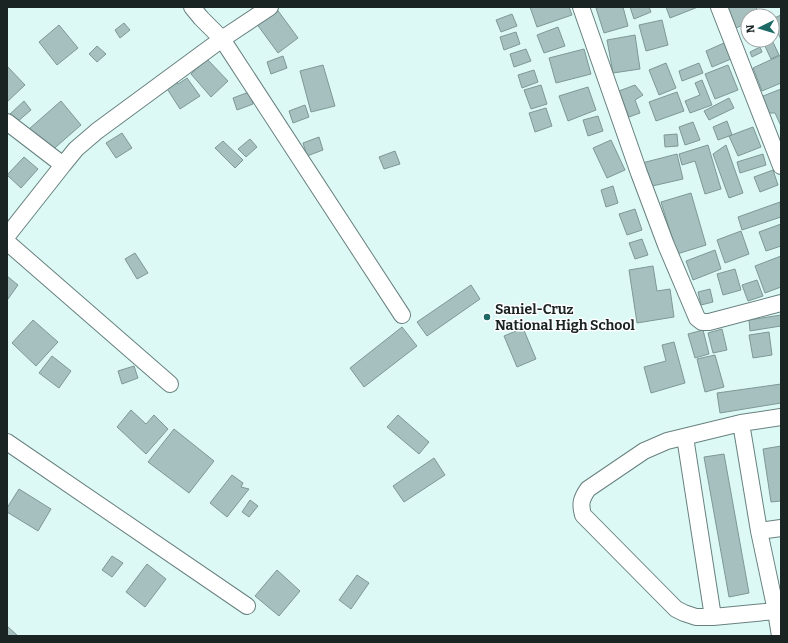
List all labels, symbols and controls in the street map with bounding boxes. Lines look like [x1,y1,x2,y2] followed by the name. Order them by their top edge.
[740,8,780,48] north arrow
[744,24,757,34] text: N
[495,301,636,334] place label: Saniel-Cruz National High School
[482,312,492,322] marker: Saniel-Cruz National High School

